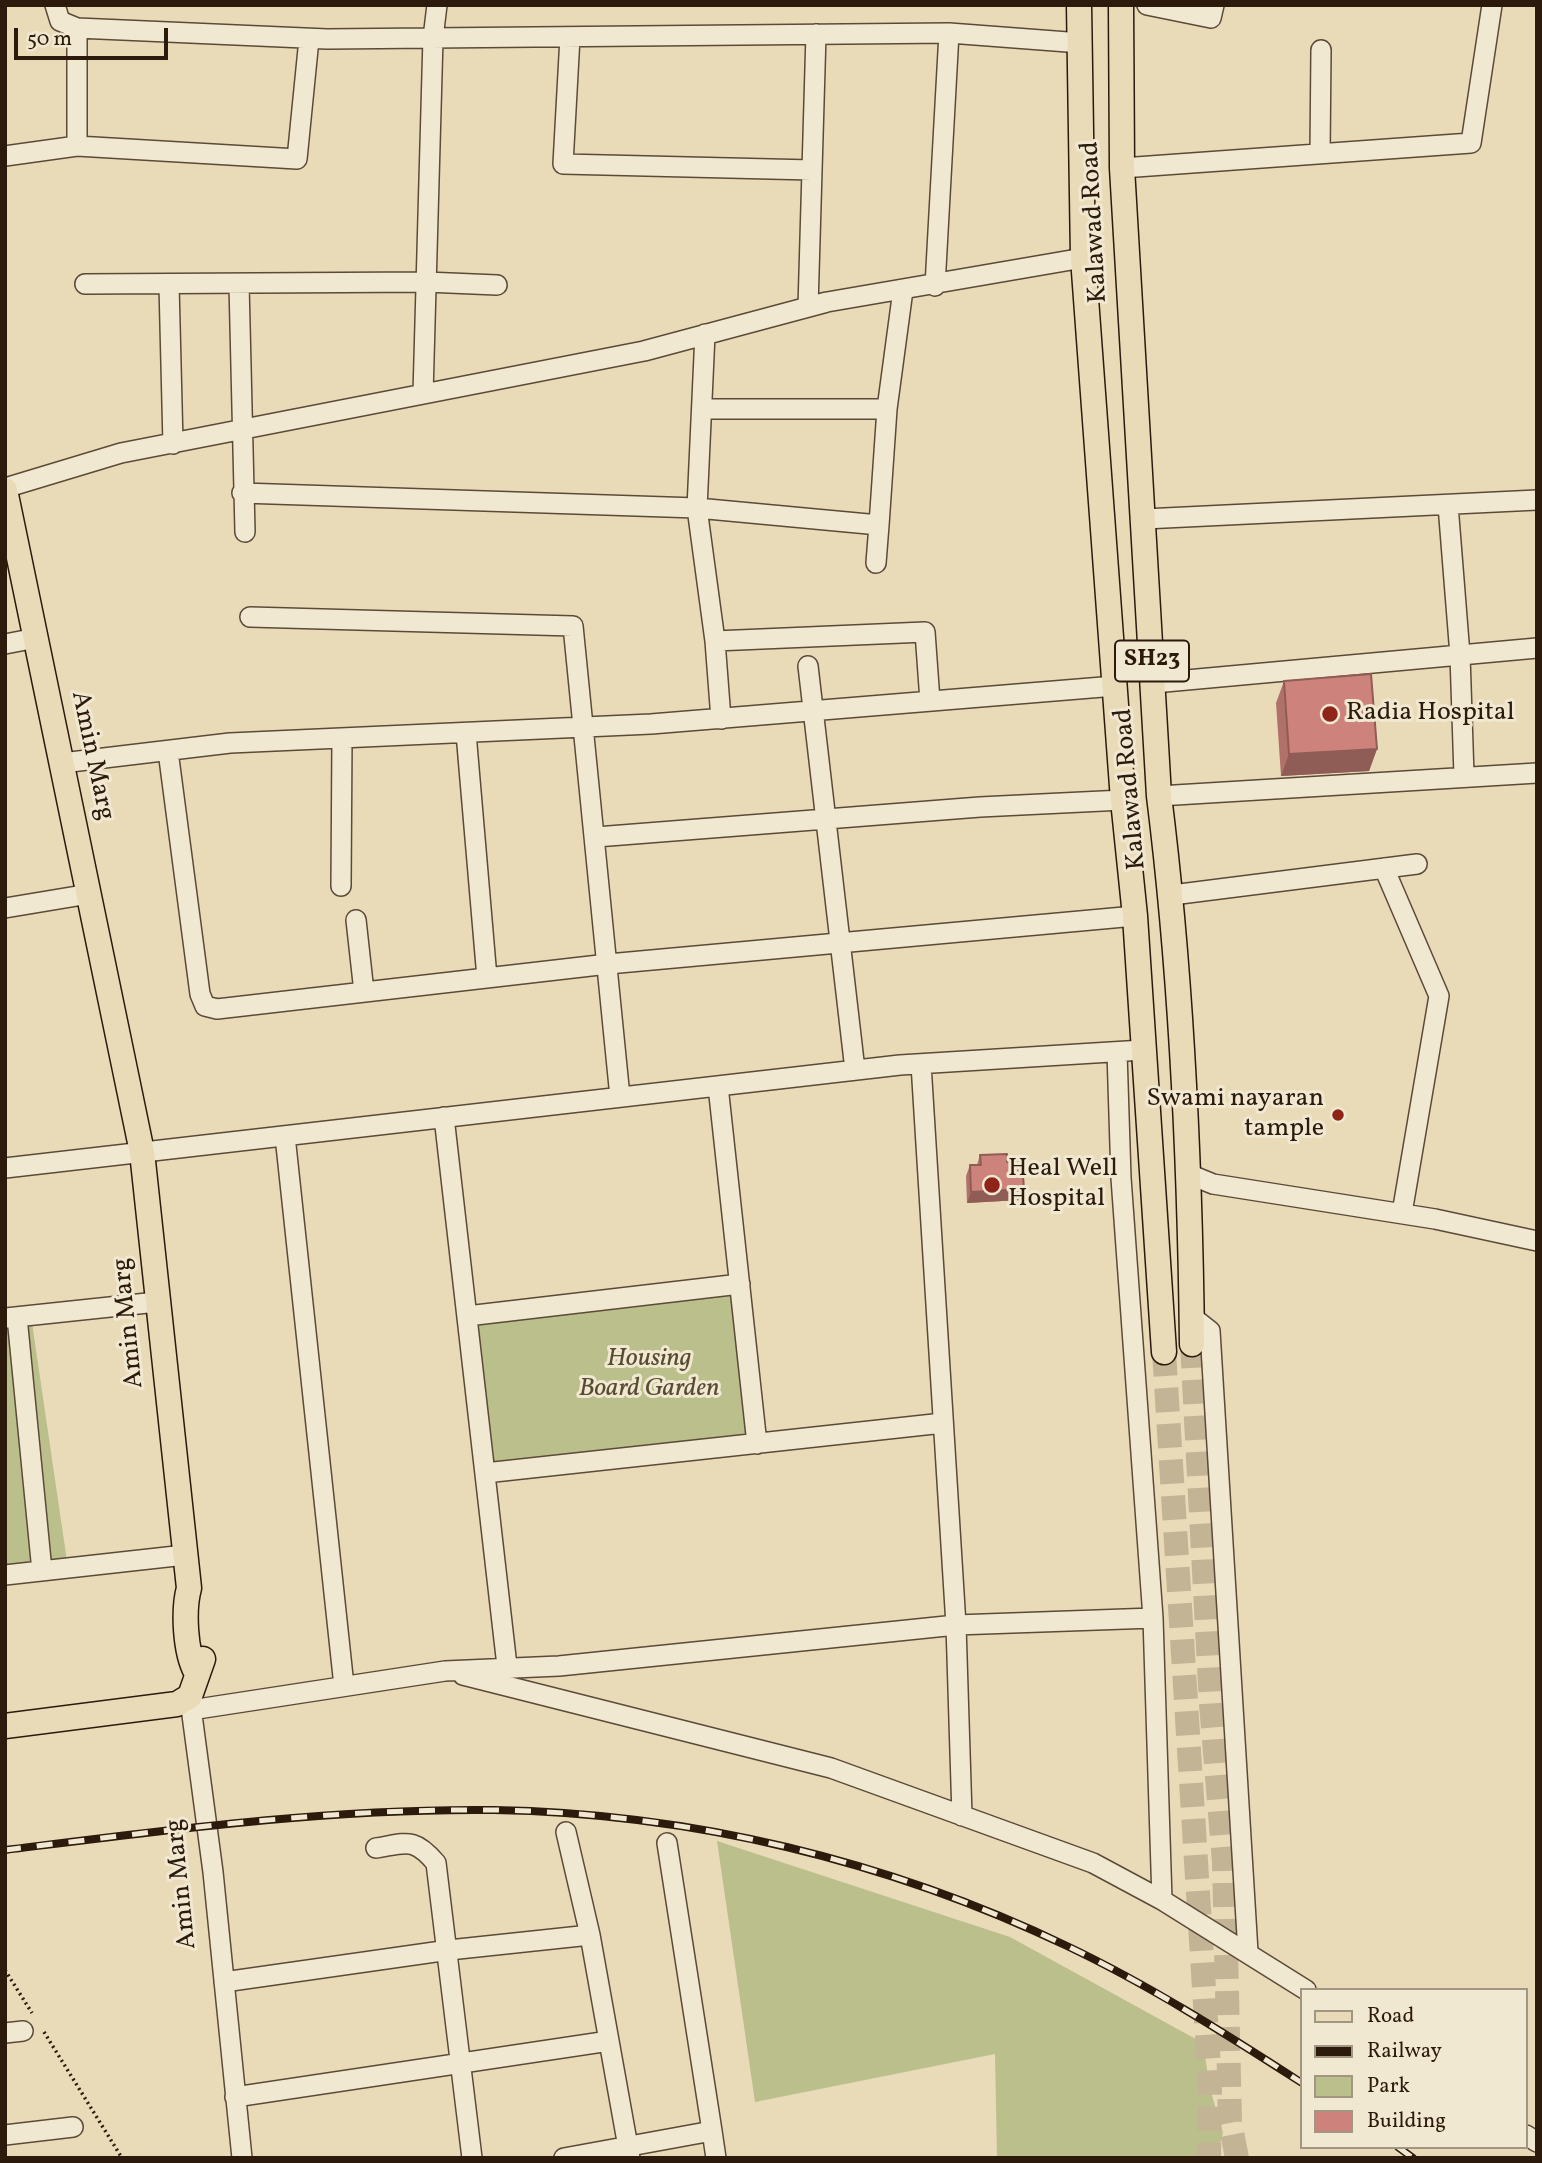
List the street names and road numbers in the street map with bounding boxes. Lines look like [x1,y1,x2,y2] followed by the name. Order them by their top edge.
[1076,140,1116,304] street label: Kalawad Road
[1115,640,1189,682] road number: SH23
[62,689,120,823] street label: Amin Marg
[1109,707,1155,871] street label: Kalawad Road
[108,1256,152,1390] street label: Amin Marg
[161,1817,205,1951] street label: Amin Marg

